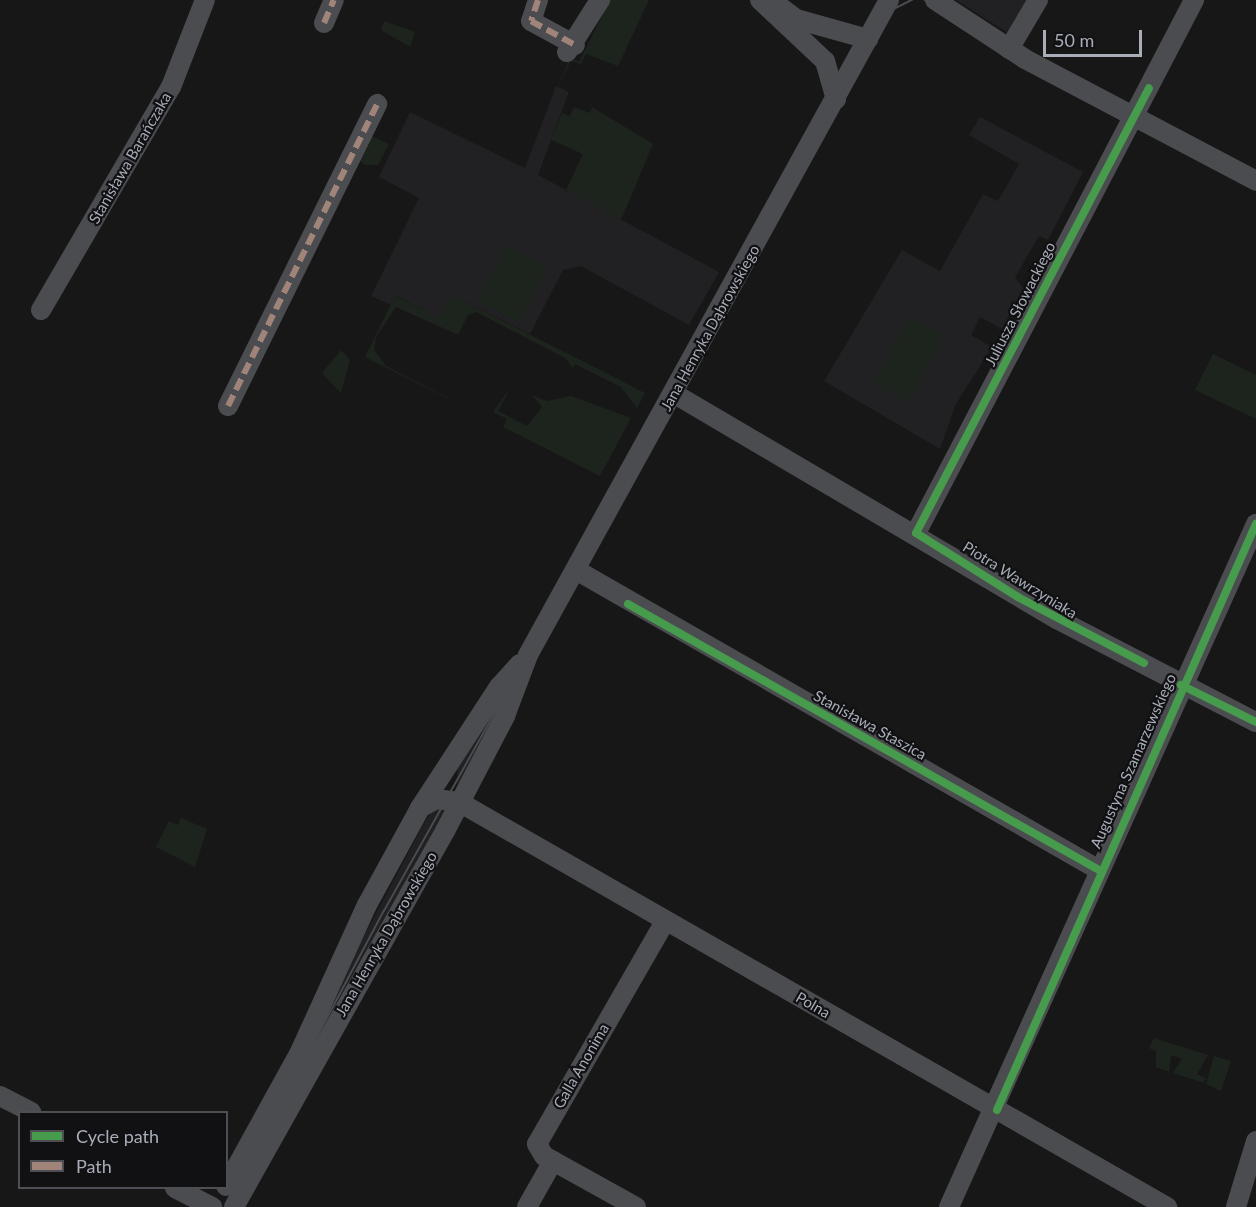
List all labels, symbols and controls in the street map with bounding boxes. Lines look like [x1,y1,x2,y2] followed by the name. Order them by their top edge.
[1046,18,1145,56] scale bar
[1054,29,1094,51] text: 50 m
[85,89,175,227] street label: Stanisława Barańczaka
[981,239,1059,369] street label: Juliusza Słowackiego
[657,242,763,414] street label: Jana Henryka Dąbrowskiego
[960,538,1080,622] street label: Piotra Wawrzyniaka
[1086,671,1180,851] street label: Augustyna Szamarzewskiego
[810,687,930,763] street label: Stanisława Staszica
[331,849,441,1019] street label: Jana Henryka Dąbrowskiego
[793,988,833,1022] street label: Polna
[549,1020,613,1112] street label: Galla Anonima
[18,1111,228,1189] legend
[76,1125,159,1147] text: Cycle path
[76,1155,112,1177] text: Path

